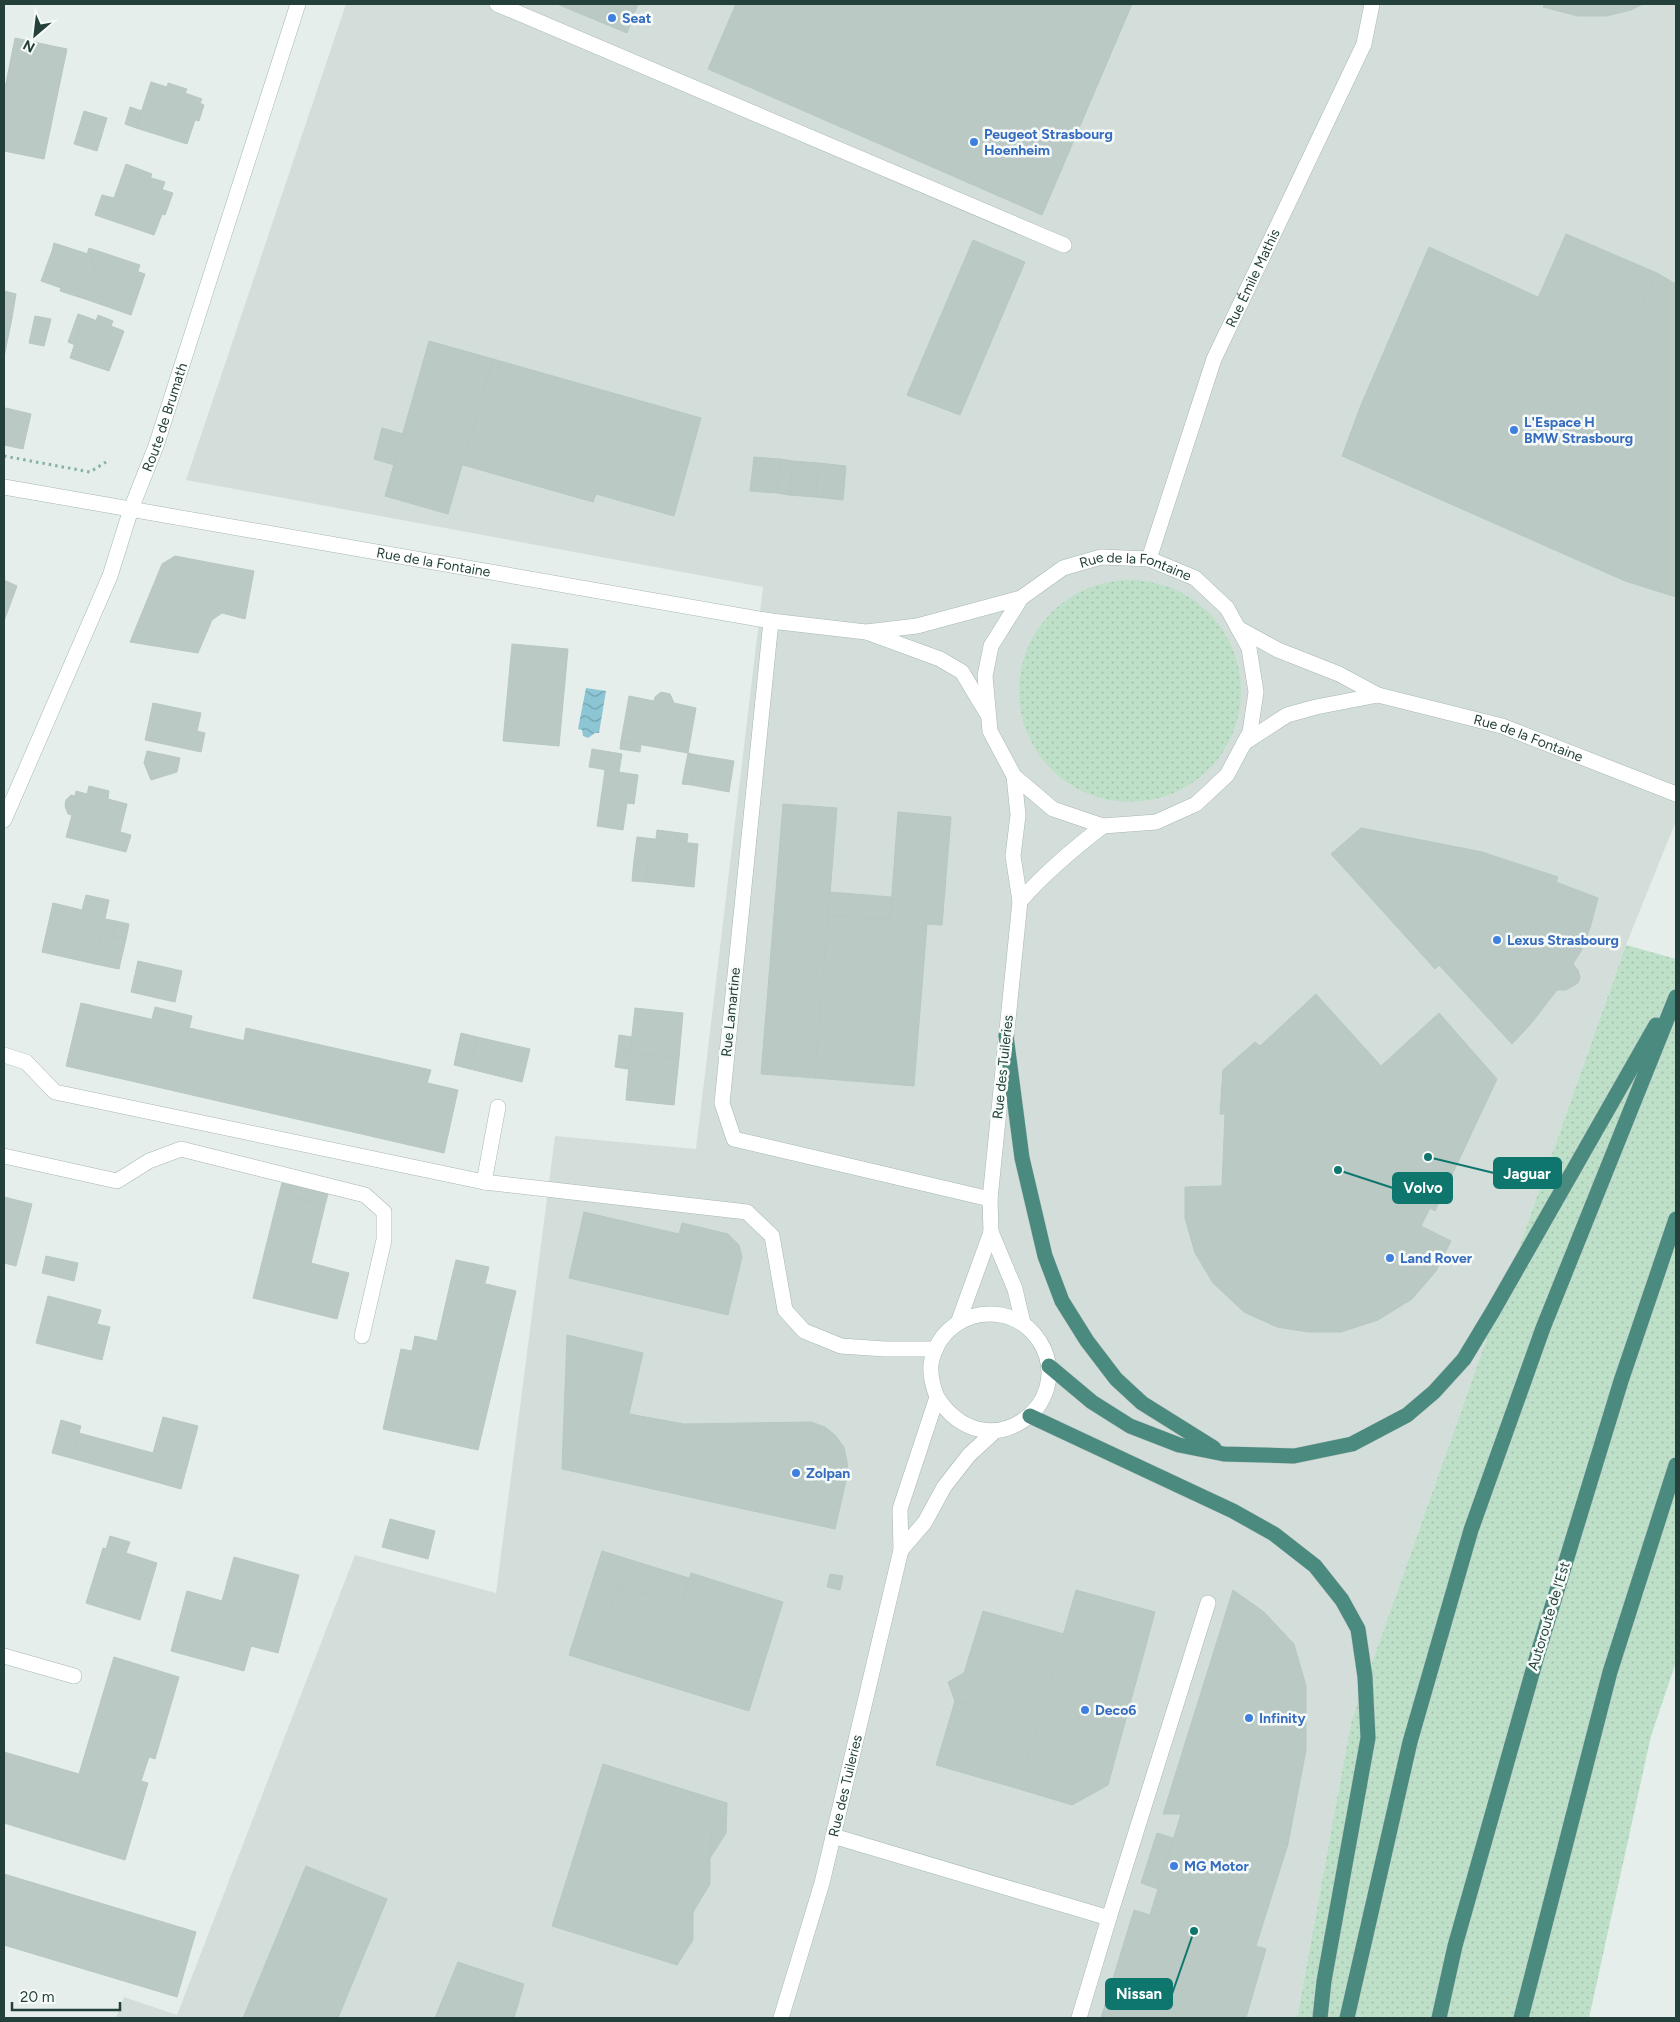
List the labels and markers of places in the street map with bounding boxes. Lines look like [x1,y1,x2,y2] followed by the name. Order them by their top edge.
[622,10,652,27] place label: Seat
[606,12,618,24] marker: Seat
[984,126,1113,159] place label: Peugeot Strasbourg Hoenheim
[968,136,980,148] marker: Peugeot Strasbourg Hoenheim
[1524,414,1633,447] place label: L'Espace H BMW Strasbourg
[1508,424,1520,436] marker: L'Espace H BMW Strasbourg
[1507,932,1619,949] place label: Lexus Strasbourg
[1491,934,1503,946] marker: Lexus Strasbourg
[1494,1158,1561,1188] callout: Jaguar
[1393,1173,1452,1203] callout: Volvo
[1400,1250,1473,1267] place label: Land Rover
[1384,1252,1396,1264] marker: Land Rover
[806,1465,850,1482] place label: Zolpan
[790,1467,802,1479] marker: Zolpan
[1095,1702,1136,1719] place label: Deco6
[1079,1704,1091,1716] marker: Deco6
[1259,1710,1306,1727] place label: Infinity
[1243,1712,1255,1724] marker: Infinity
[1184,1858,1249,1875] place label: MG Motor
[1168,1860,1180,1872] marker: MG Motor
[1106,1979,1172,2009] callout: Nissan

